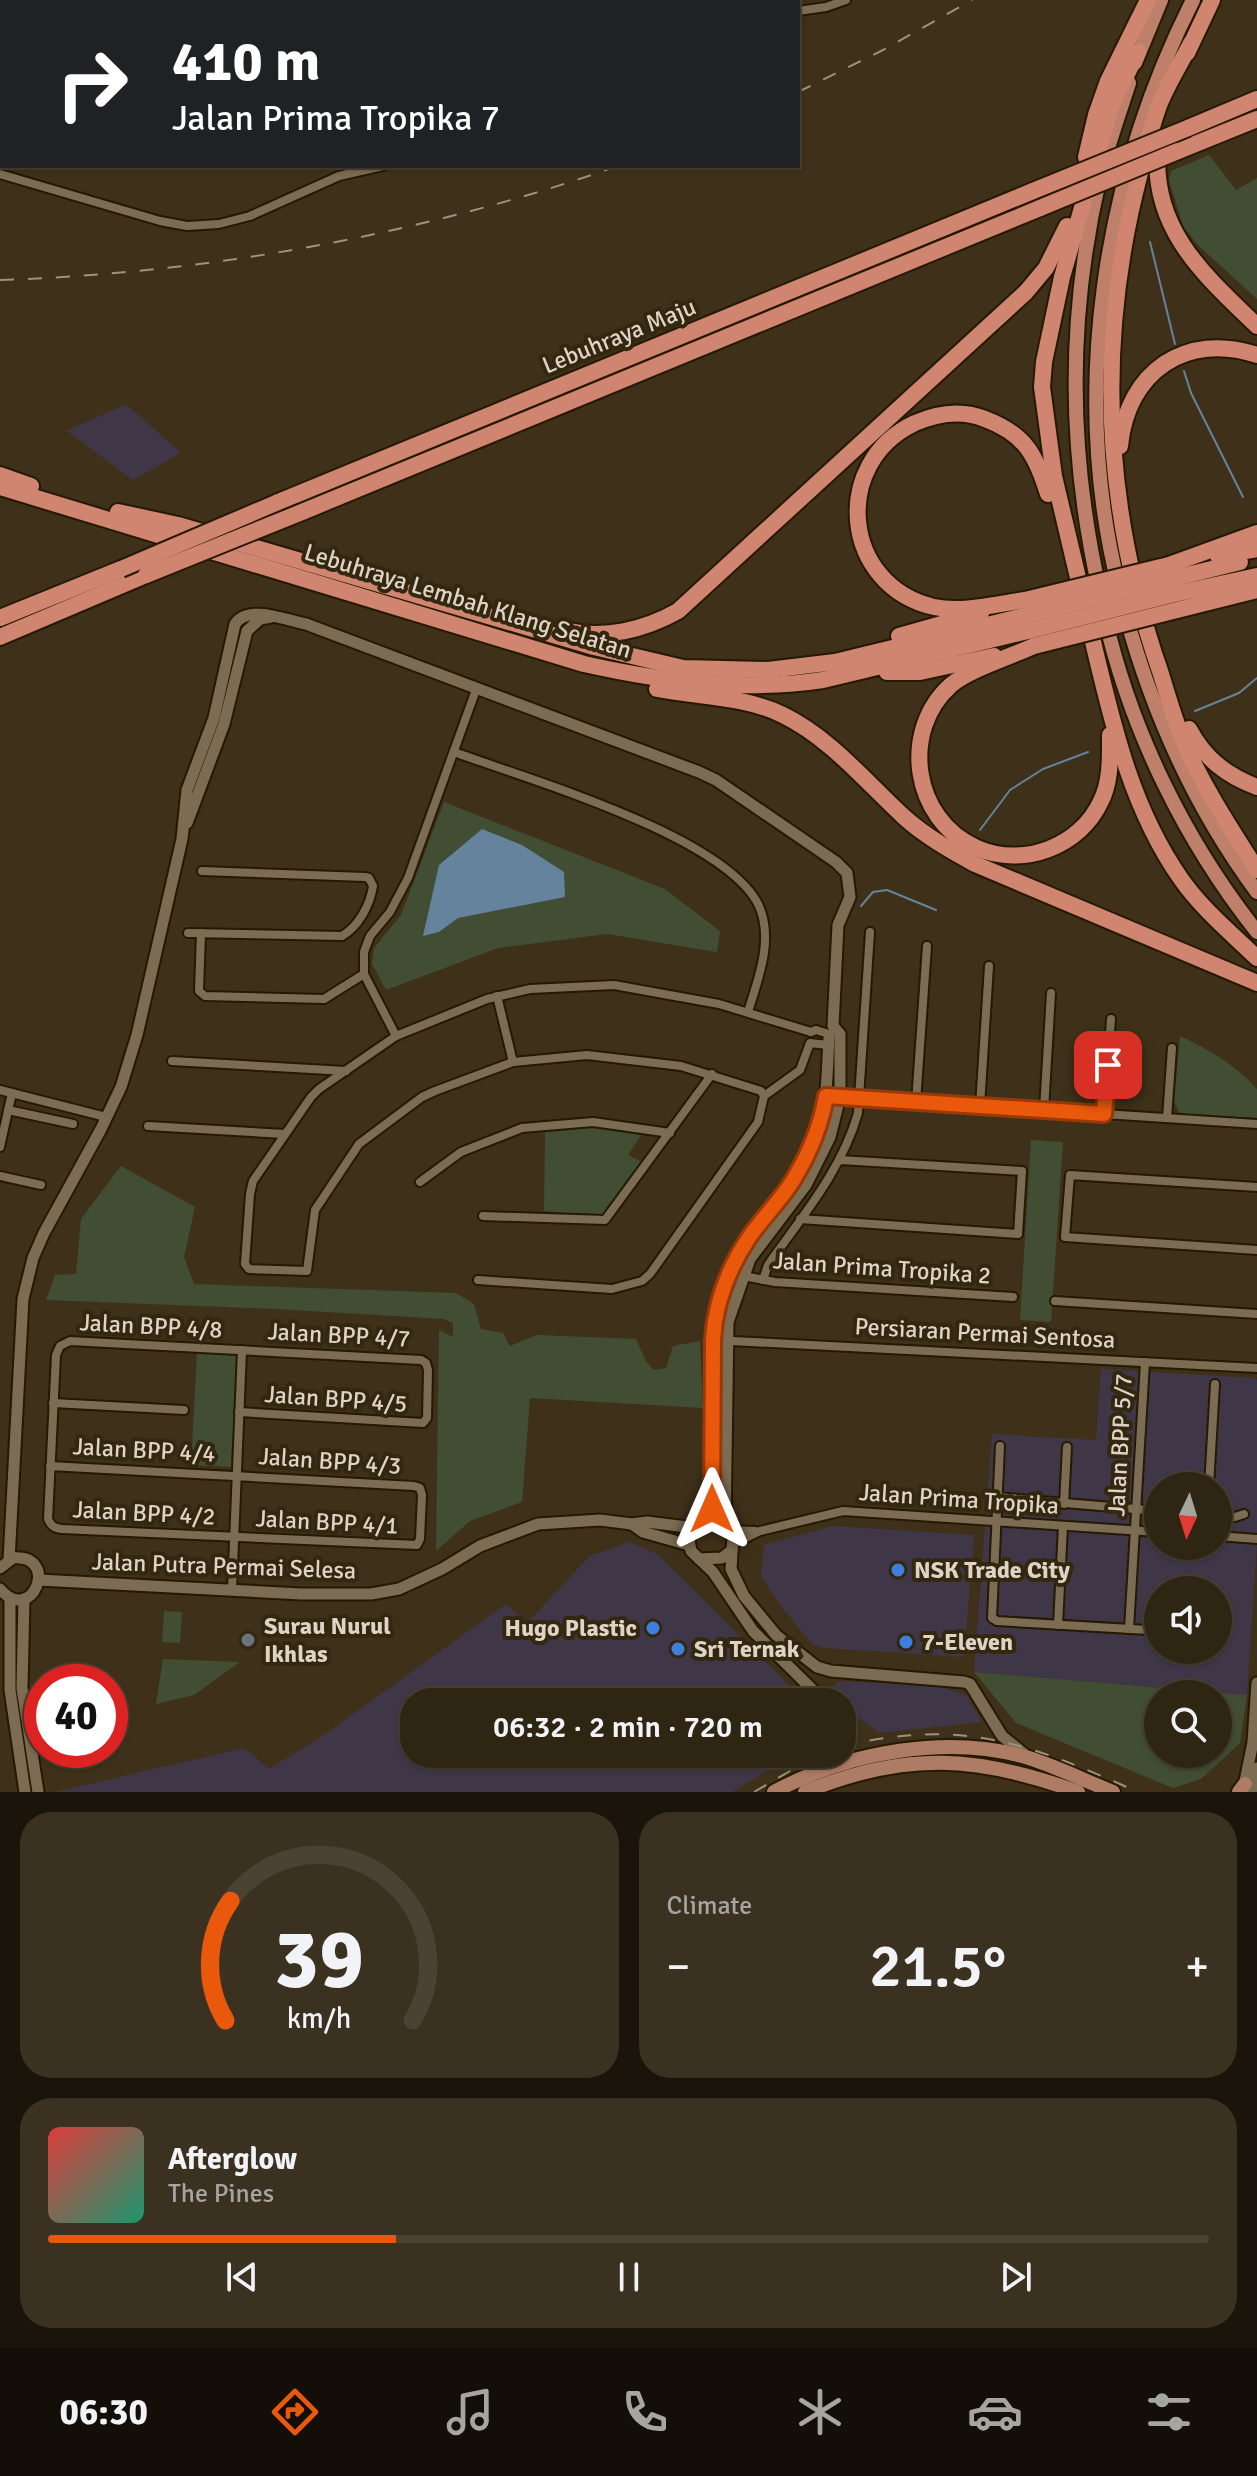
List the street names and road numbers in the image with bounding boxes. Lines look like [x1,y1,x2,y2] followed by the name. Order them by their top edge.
[538,292,700,380] street label: Lebuhraya Maju
[301,537,635,665] street label: Lebuhraya Lembah Klang Selatan
[772,1245,992,1291] street label: Jalan Prima Tropika 2
[79,1307,223,1345] street label: Jalan BPP 4/8
[854,1311,1116,1355] street label: Persiaran Permai Sentosa
[267,1316,411,1354] street label: Jalan BPP 4/7
[1101,1373,1139,1517] street label: Jalan BPP 5/7
[264,1379,408,1419] street label: Jalan BPP 4/5
[72,1431,216,1469] street label: Jalan BPP 4/4
[258,1441,402,1481] street label: Jalan BPP 4/3
[858,1477,1060,1521] street label: Jalan Prima Tropika
[72,1494,216,1532] street label: Jalan BPP 4/2
[255,1503,399,1541] street label: Jalan BPP 4/1
[91,1546,357,1586] street label: Jalan Putra Permai Selesa

